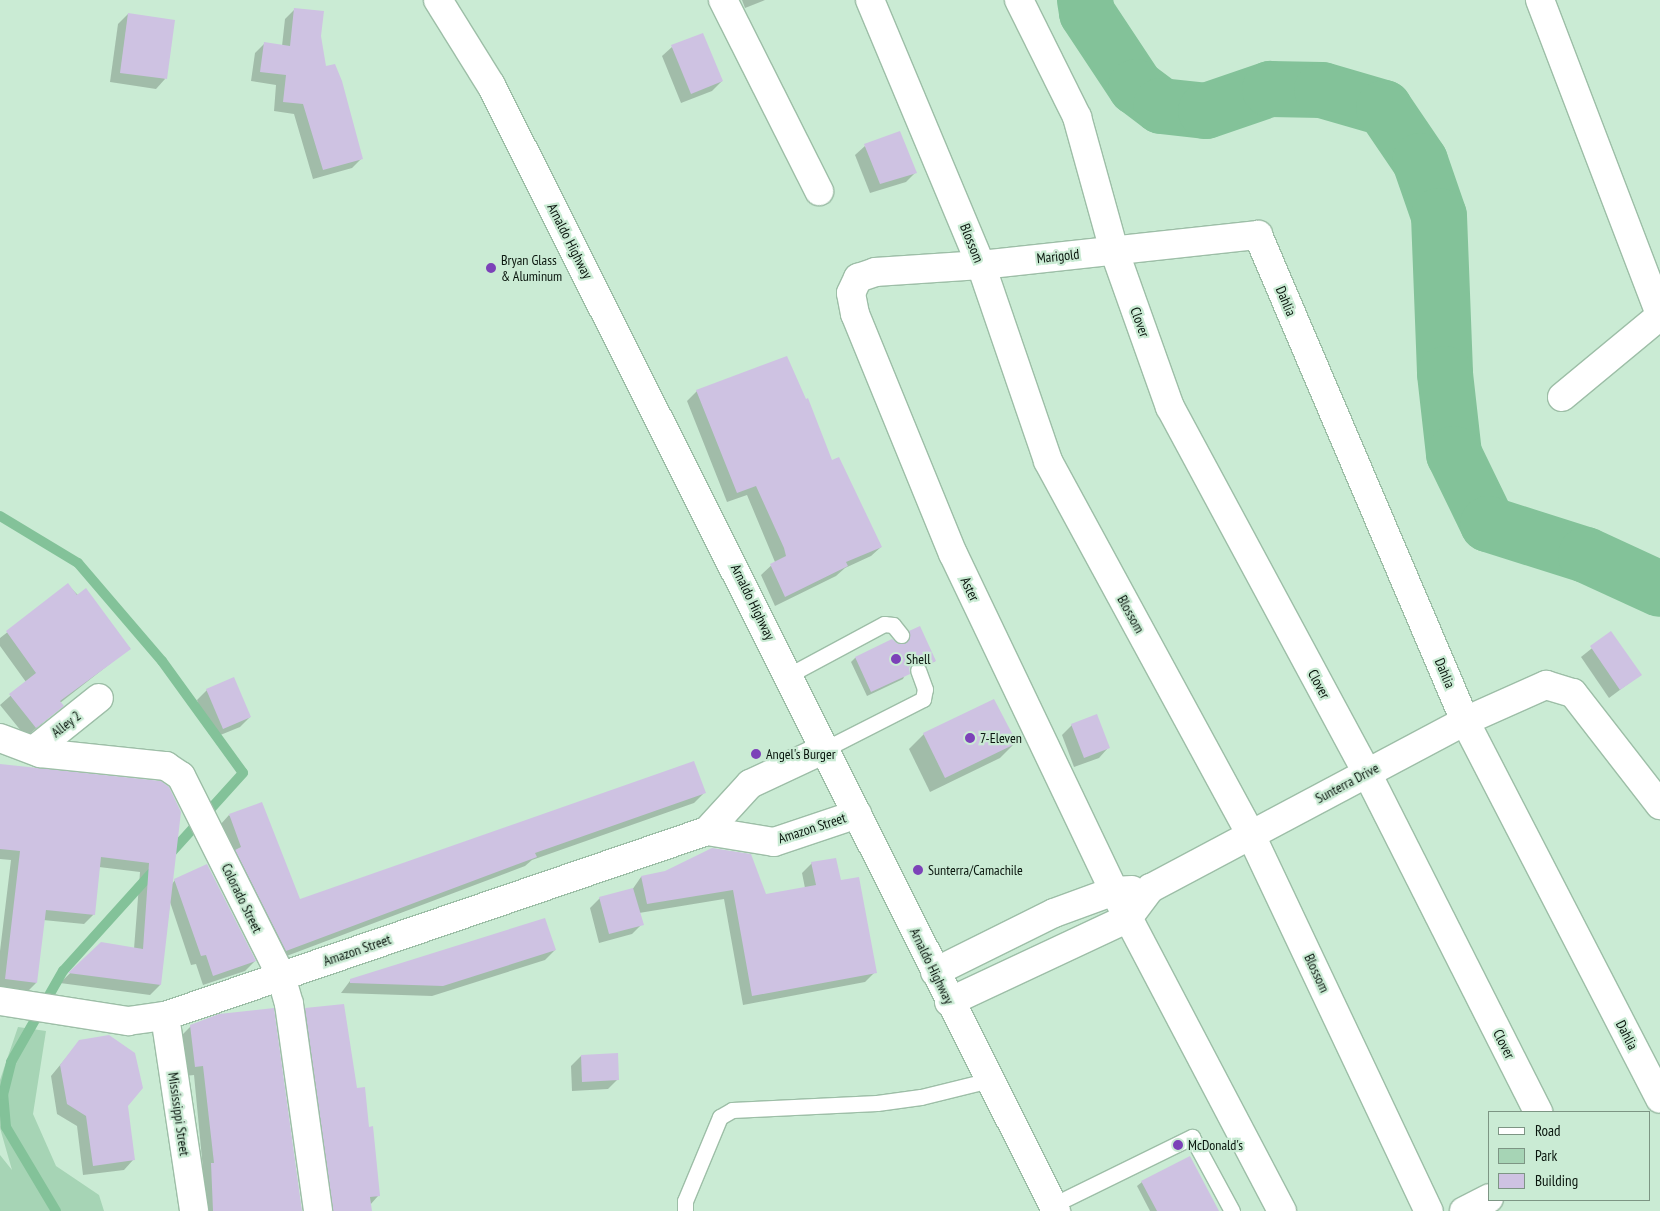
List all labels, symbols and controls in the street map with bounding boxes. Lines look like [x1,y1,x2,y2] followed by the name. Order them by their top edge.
[544,200,596,282] street label: Arnaldo Highway
[957,221,987,265] street label: Blossom
[1036,245,1080,267] street label: Marigold
[501,252,563,284] place label: Bryan Glass & Aluminum
[485,262,497,274] marker: Bryan Glass & Aluminum
[1272,283,1300,319] street label: Dahlia
[1127,305,1153,339] street label: Clover
[727,561,779,643] street label: Arnaldo Highway
[957,574,983,604] street label: Aster
[1114,592,1148,636] street label: Blossom
[906,651,930,667] place label: Shell
[890,653,902,665] marker: Shell
[1431,655,1459,691] street label: Dahlia
[1304,667,1334,701] street label: Clover
[48,707,84,741] street label: Alley 2
[980,730,1022,746] place label: 7-Eleven
[964,732,976,744] marker: 7-Eleven
[766,746,836,762] place label: Angel's Burger
[750,748,762,760] marker: Angel's Burger
[1312,759,1382,807] street label: Sunterra Drive
[776,809,848,847] street label: Amazon Street
[218,861,266,935] street label: Colorado Street
[928,862,1023,878] place label: Sunterra/Camachile
[912,864,924,876] marker: Sunterra/Camachile
[906,925,958,1007] street label: Arnaldo Highway
[321,931,393,969] street label: Amazon Street
[1301,951,1333,995] street label: Blossom
[1612,1017,1642,1053] street label: Dahlia
[1490,1027,1518,1061] street label: Clover
[165,1071,193,1157] street label: Mississippi Street
[1488,1111,1650,1201] legend
[1535,1121,1561,1140] text: Road
[1188,1137,1243,1153] place label: McDonald's
[1172,1139,1184,1151] marker: McDonald's
[1535,1146,1557,1165] text: Park
[1535,1171,1578,1190] text: Building

